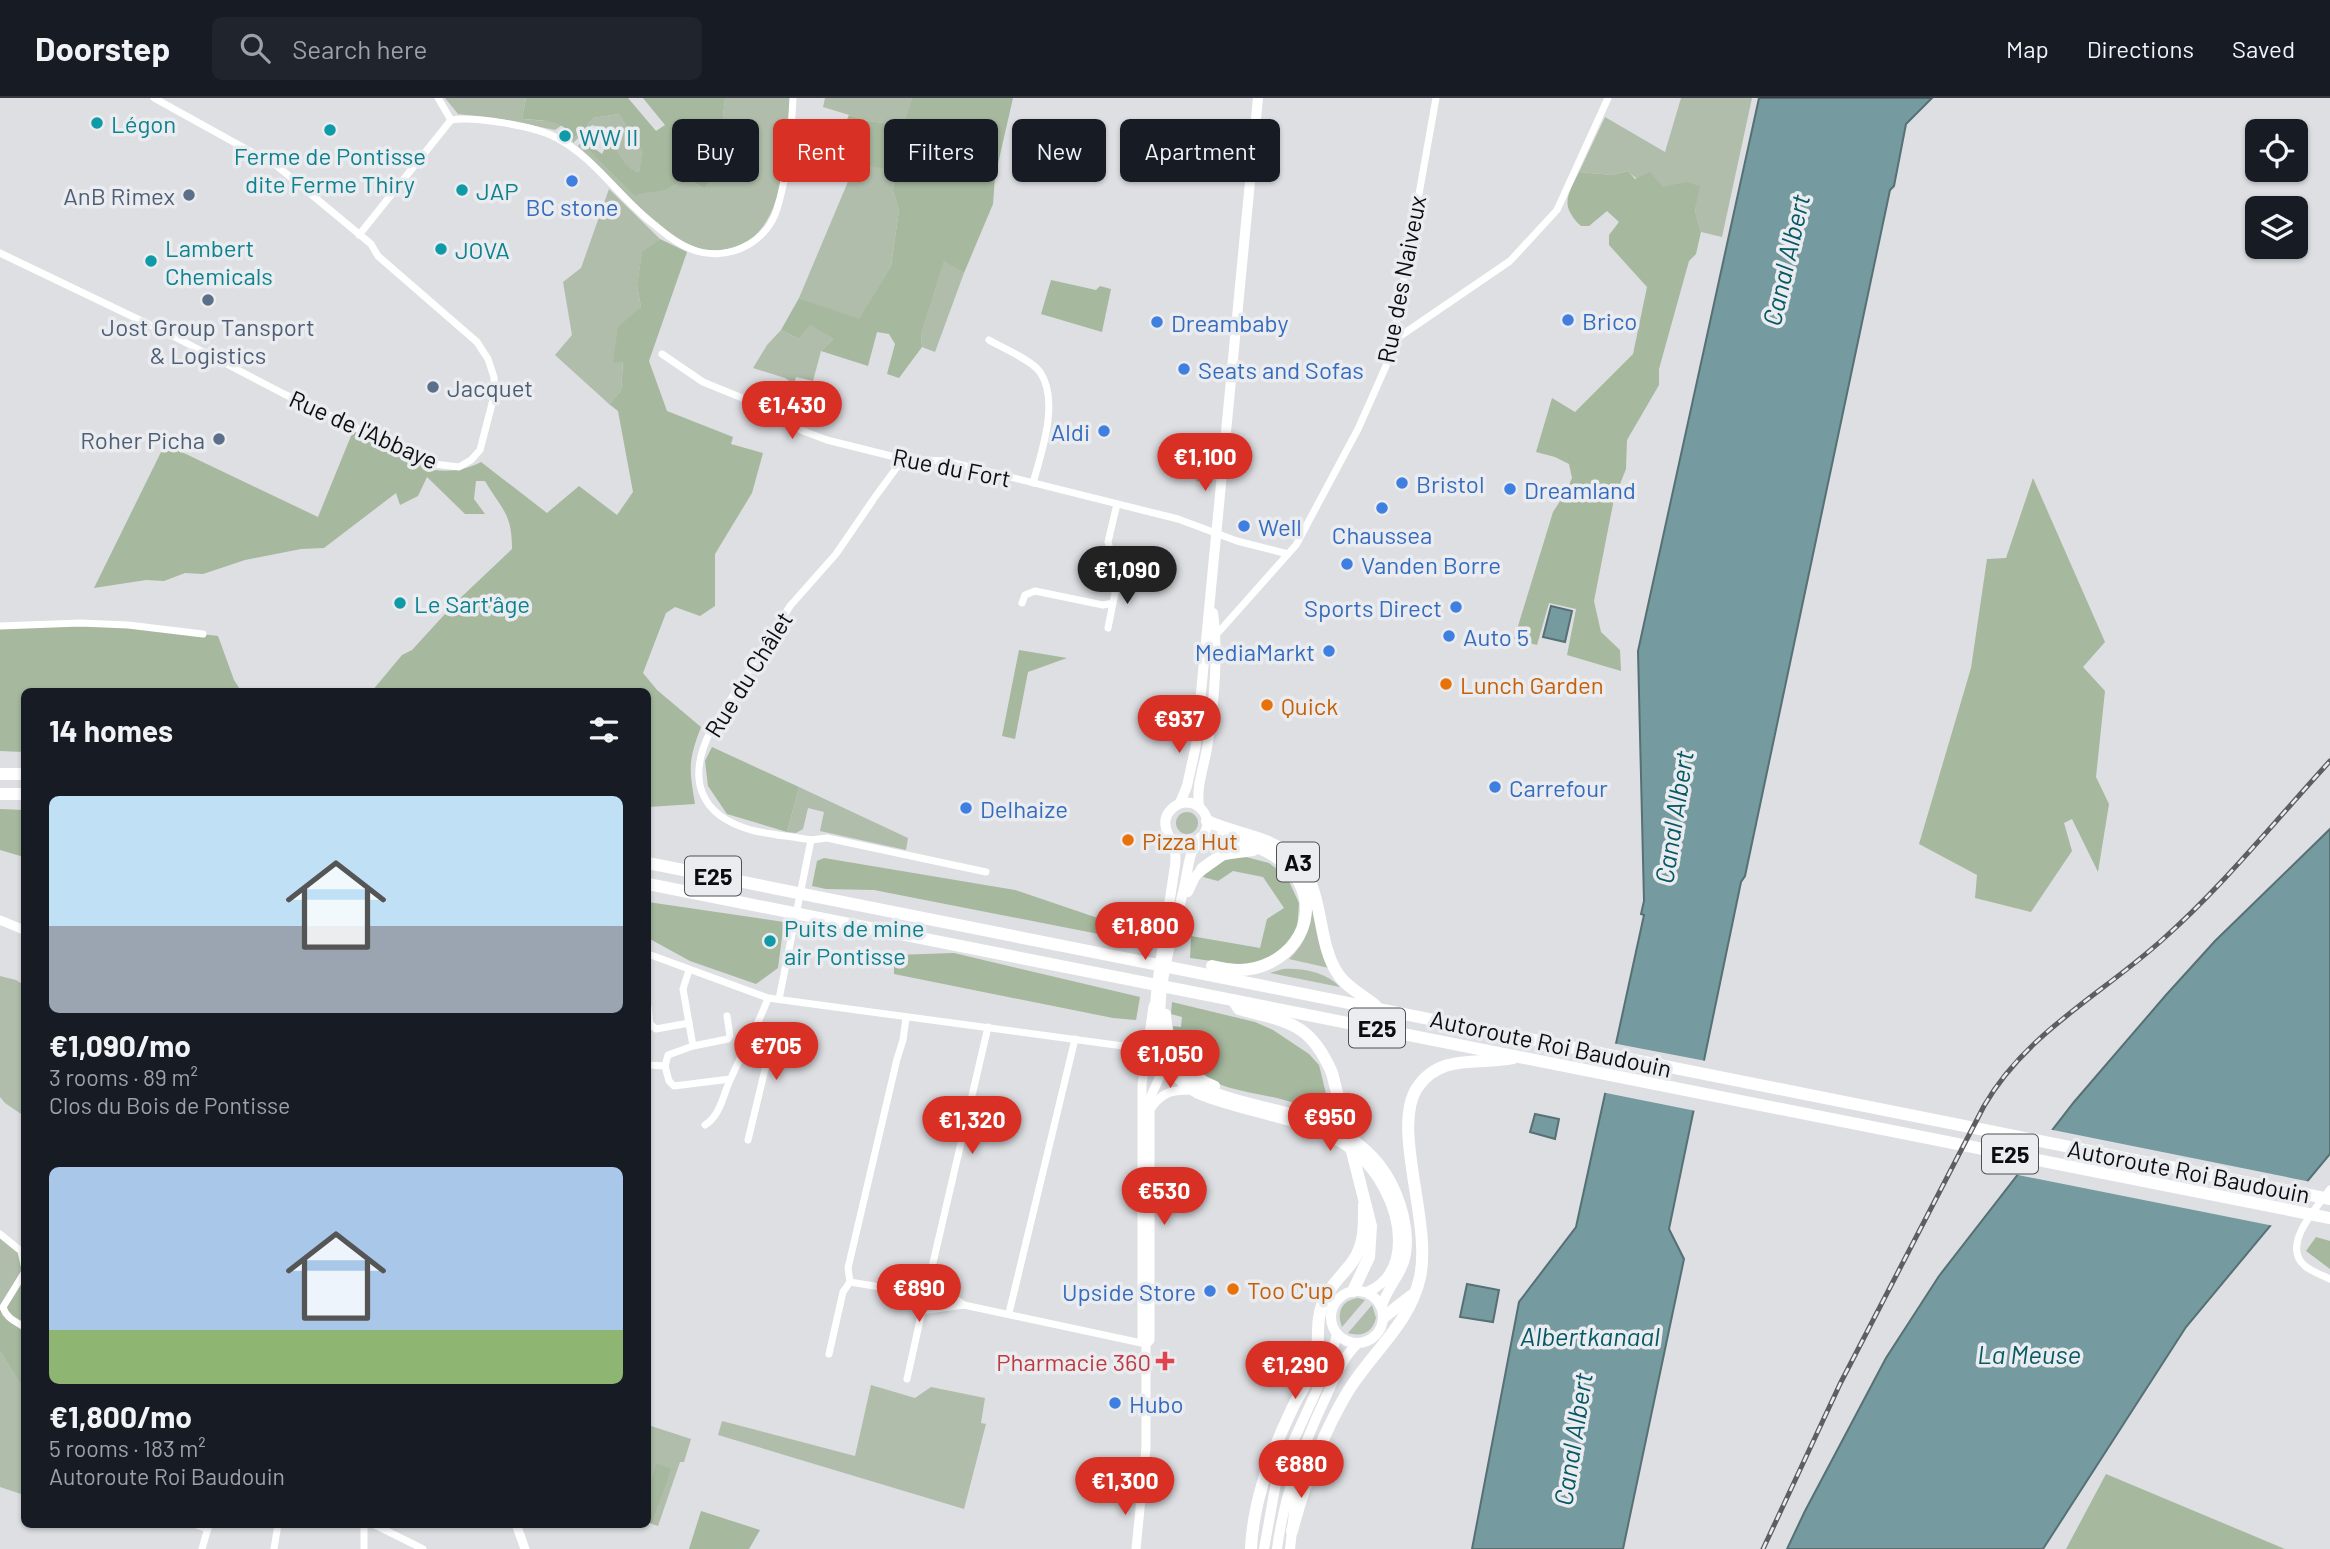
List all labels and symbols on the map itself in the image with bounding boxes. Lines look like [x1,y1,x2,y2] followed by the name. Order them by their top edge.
[111,109,176,138] place label: Légon
[89,115,105,131] marker: Légon
[322,122,338,138] marker: Ferme de Pontisse dite Ferme Thiry
[579,122,638,151] place label: WW II
[557,128,573,144] marker: WW II
[234,141,426,198] place label: Ferme de Pontisse dite Ferme Thiry
[564,173,580,189] marker: BC stone
[476,176,518,205] place label: JAP
[63,181,175,210] place label: AnB Rimex
[454,182,470,198] marker: JAP
[181,187,197,203] marker: AnB Rimex
[1755,191,1815,329] water label: Canal Albert
[526,192,618,221] place label: BC stone
[1371,193,1431,365] street label: Rue des Naiveux
[165,233,273,290] place label: Lambert Chemicals
[455,235,510,264] place label: JOVA
[433,241,449,257] marker: JOVA
[143,253,159,269] marker: Lambert Chemicals
[200,292,216,308] marker: Jost Group Tansport & Logistics
[1582,306,1637,335] place label: Brico
[1171,308,1289,337] place label: Dreambaby
[101,312,315,369] place label: Jost Group Tansport & Logistics
[1560,312,1576,328] marker: Brico
[1149,314,1165,330] marker: Dreambaby
[1198,355,1364,384] place label: Seats and Sofas
[1176,361,1192,377] marker: Seats and Sofas
[447,373,533,402] place label: Jacquet
[425,379,441,395] marker: Jacquet
[735,382,849,441] pin: €1,430
[285,383,443,475] street label: Rue de l'Abbaye
[1051,417,1090,446] place label: Aldi
[1096,423,1112,439] marker: Aldi
[80,425,205,454] place label: Roher Picha
[211,431,227,447] marker: Roher Picha
[1148,434,1262,493] pin: €1,100
[891,441,1013,493] street label: Rue du Fort
[1416,469,1484,498] place label: Bristol
[1394,475,1410,491] marker: Bristol
[1524,475,1636,504] place label: Dreamland
[1502,481,1518,497] marker: Dreamland
[1374,500,1390,516] marker: Chaussea
[1258,512,1302,541] place label: Well
[1236,518,1252,534] marker: Well
[1332,520,1432,549] place label: Chaussea
[1070,546,1184,606] pin: €1,090
[1361,550,1501,579] place label: Vanden Borre
[1339,556,1355,572] marker: Vanden Borre
[414,589,530,618] place label: Le Sart'âge
[1304,593,1442,622] place label: Sports Direct
[392,595,408,611] marker: Le Sart'âge
[1448,599,1464,615] marker: Sports Direct
[698,606,798,742] street label: Rue du Châlet
[1463,622,1529,651] place label: Auto 5
[1441,628,1457,644] marker: Auto 5
[1195,637,1315,666] place label: MediaMarkt
[1321,643,1337,659] marker: MediaMarkt
[1460,670,1604,699] place label: Lunch Garden
[1438,676,1454,692] marker: Lunch Garden
[1281,691,1338,720] place label: Quick
[1138,696,1220,755] pin: €937
[1259,697,1275,713] marker: Quick
[1647,748,1699,886] water label: Canal Albert
[1509,773,1608,802] place label: Carrefour
[1487,779,1503,795] marker: Carrefour
[980,794,1068,823] place label: Delhaize
[958,800,974,816] marker: Delhaize
[1142,826,1238,855] place label: Pizza Hut
[1120,832,1136,848] marker: Pizza Hut
[1277,842,1319,882] road number: A3
[685,856,741,896] road number: E25
[1088,902,1202,962] pin: €1,800
[784,913,925,970] place label: Puits de mine air Pontisse
[762,933,778,949] marker: Puits de mine air Pontisse
[1428,1003,1674,1083] street label: Autoroute Roi Baudouin
[1349,1009,1405,1048] road number: E25
[735,1023,817,1082] pin: €705
[1113,1030,1227,1090] pin: €1,050
[1289,1094,1371,1153] pin: €950
[915,1096,1029,1156] pin: €1,320
[2065,1133,2313,1209] street label: Autoroute Roi Baudouin
[1982,1134,2038,1174] road number: E25
[1123,1168,1205,1227] pin: €530
[878,1264,960,1324] pin: €890
[1247,1275,1334,1304] place label: Too C'up
[1062,1277,1196,1306] place label: Upside Store
[1225,1281,1241,1297] marker: Too C'up
[1202,1283,1218,1299] marker: Upside Store
[1520,1320,1660,1351] water label: Albertkanaal
[1977,1338,2081,1369] water label: La Meuse
[1238,1342,1352,1401] pin: €1,290
[996,1347,1151,1376] place label: Pharmacie 360
[1157,1353,1173,1369] marker: Pharmacie 360
[1546,1370,1598,1508] water label: Canal Albert
[1129,1389,1184,1418] place label: Hubo
[1107,1395,1123,1411] marker: Hubo
[1260,1440,1342,1500] pin: €880
[1068,1458,1182,1517] pin: €1,300

